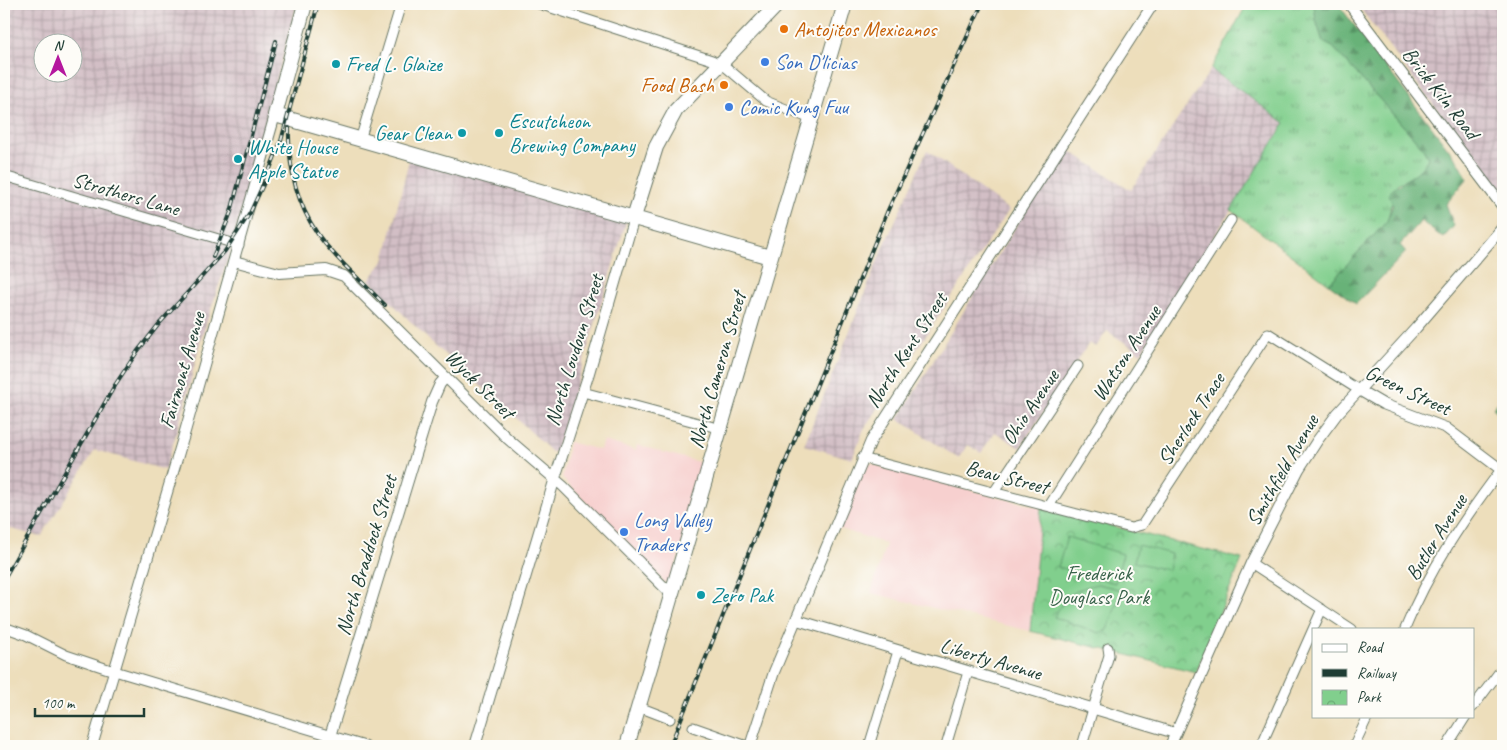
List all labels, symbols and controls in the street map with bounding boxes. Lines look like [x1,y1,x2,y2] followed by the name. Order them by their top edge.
[794,16,938,42] place label: Antojitos Mexicanos
[778,23,790,35] marker: Antojitos Mexicanos
[32,32,82,82] north arrow
[54,37,65,54] text: N
[1397,42,1487,147] street label: Brick Kiln Road
[775,49,858,75] place label: Son D'licias
[346,51,443,77] place label: Fred L. Glaize
[759,56,771,68] marker: Son D'licias
[330,58,342,70] marker: Fred L. Glaize
[641,72,714,98] place label: Food Bash
[718,79,730,91] marker: Food Bash
[739,94,849,120] place label: Comic Kung Fuu
[723,101,735,113] marker: Comic Kung Fuu
[509,108,637,158] place label: Escutcheon Brewing Company
[375,120,454,146] place label: Gear Clean
[456,127,468,139] marker: Gear Clean
[493,127,505,139] marker: Escutcheon Brewing Company
[248,134,340,184] place label: White House Apple Statue
[232,153,244,165] marker: White House Apple Statue
[70,166,184,222] street label: Strothers Lane
[539,269,610,429] street label: North Loudoun Street
[682,286,753,451] street label: North Cameron Street
[859,286,954,412] street label: North Kent Street
[1086,299,1167,406] street label: Watson Avenue
[153,308,211,431] street label: Fairmont Avenue
[440,344,523,427] street label: Wyck Street
[1361,359,1457,422] street label: Green Street
[995,363,1065,450] street label: Ohio Avenue
[1152,366,1232,470] street label: Sherlock Trace
[1240,409,1325,530] street label: Smithfield Avenue
[963,454,1054,501] street label: Beau Street
[329,470,403,638] street label: North Braddock Street
[1399,488,1473,585] street label: Butler Avenue
[634,507,713,557] place label: Long Valley Traders
[618,526,630,538] marker: Long Valley Traders
[1049,560,1150,610] park label: Frederick Douglass Park
[711,582,774,608] place label: Zero Pak
[695,589,707,601] marker: Zero Pak
[1312,628,1474,718] legend
[937,632,1046,686] street label: Liberty Avenue
[1357,638,1384,657] text: Road
[1357,664,1398,683] text: Railway
[35,685,144,717] scale bar
[1357,688,1382,707] text: Park
[42,694,76,713] text: 100 m

